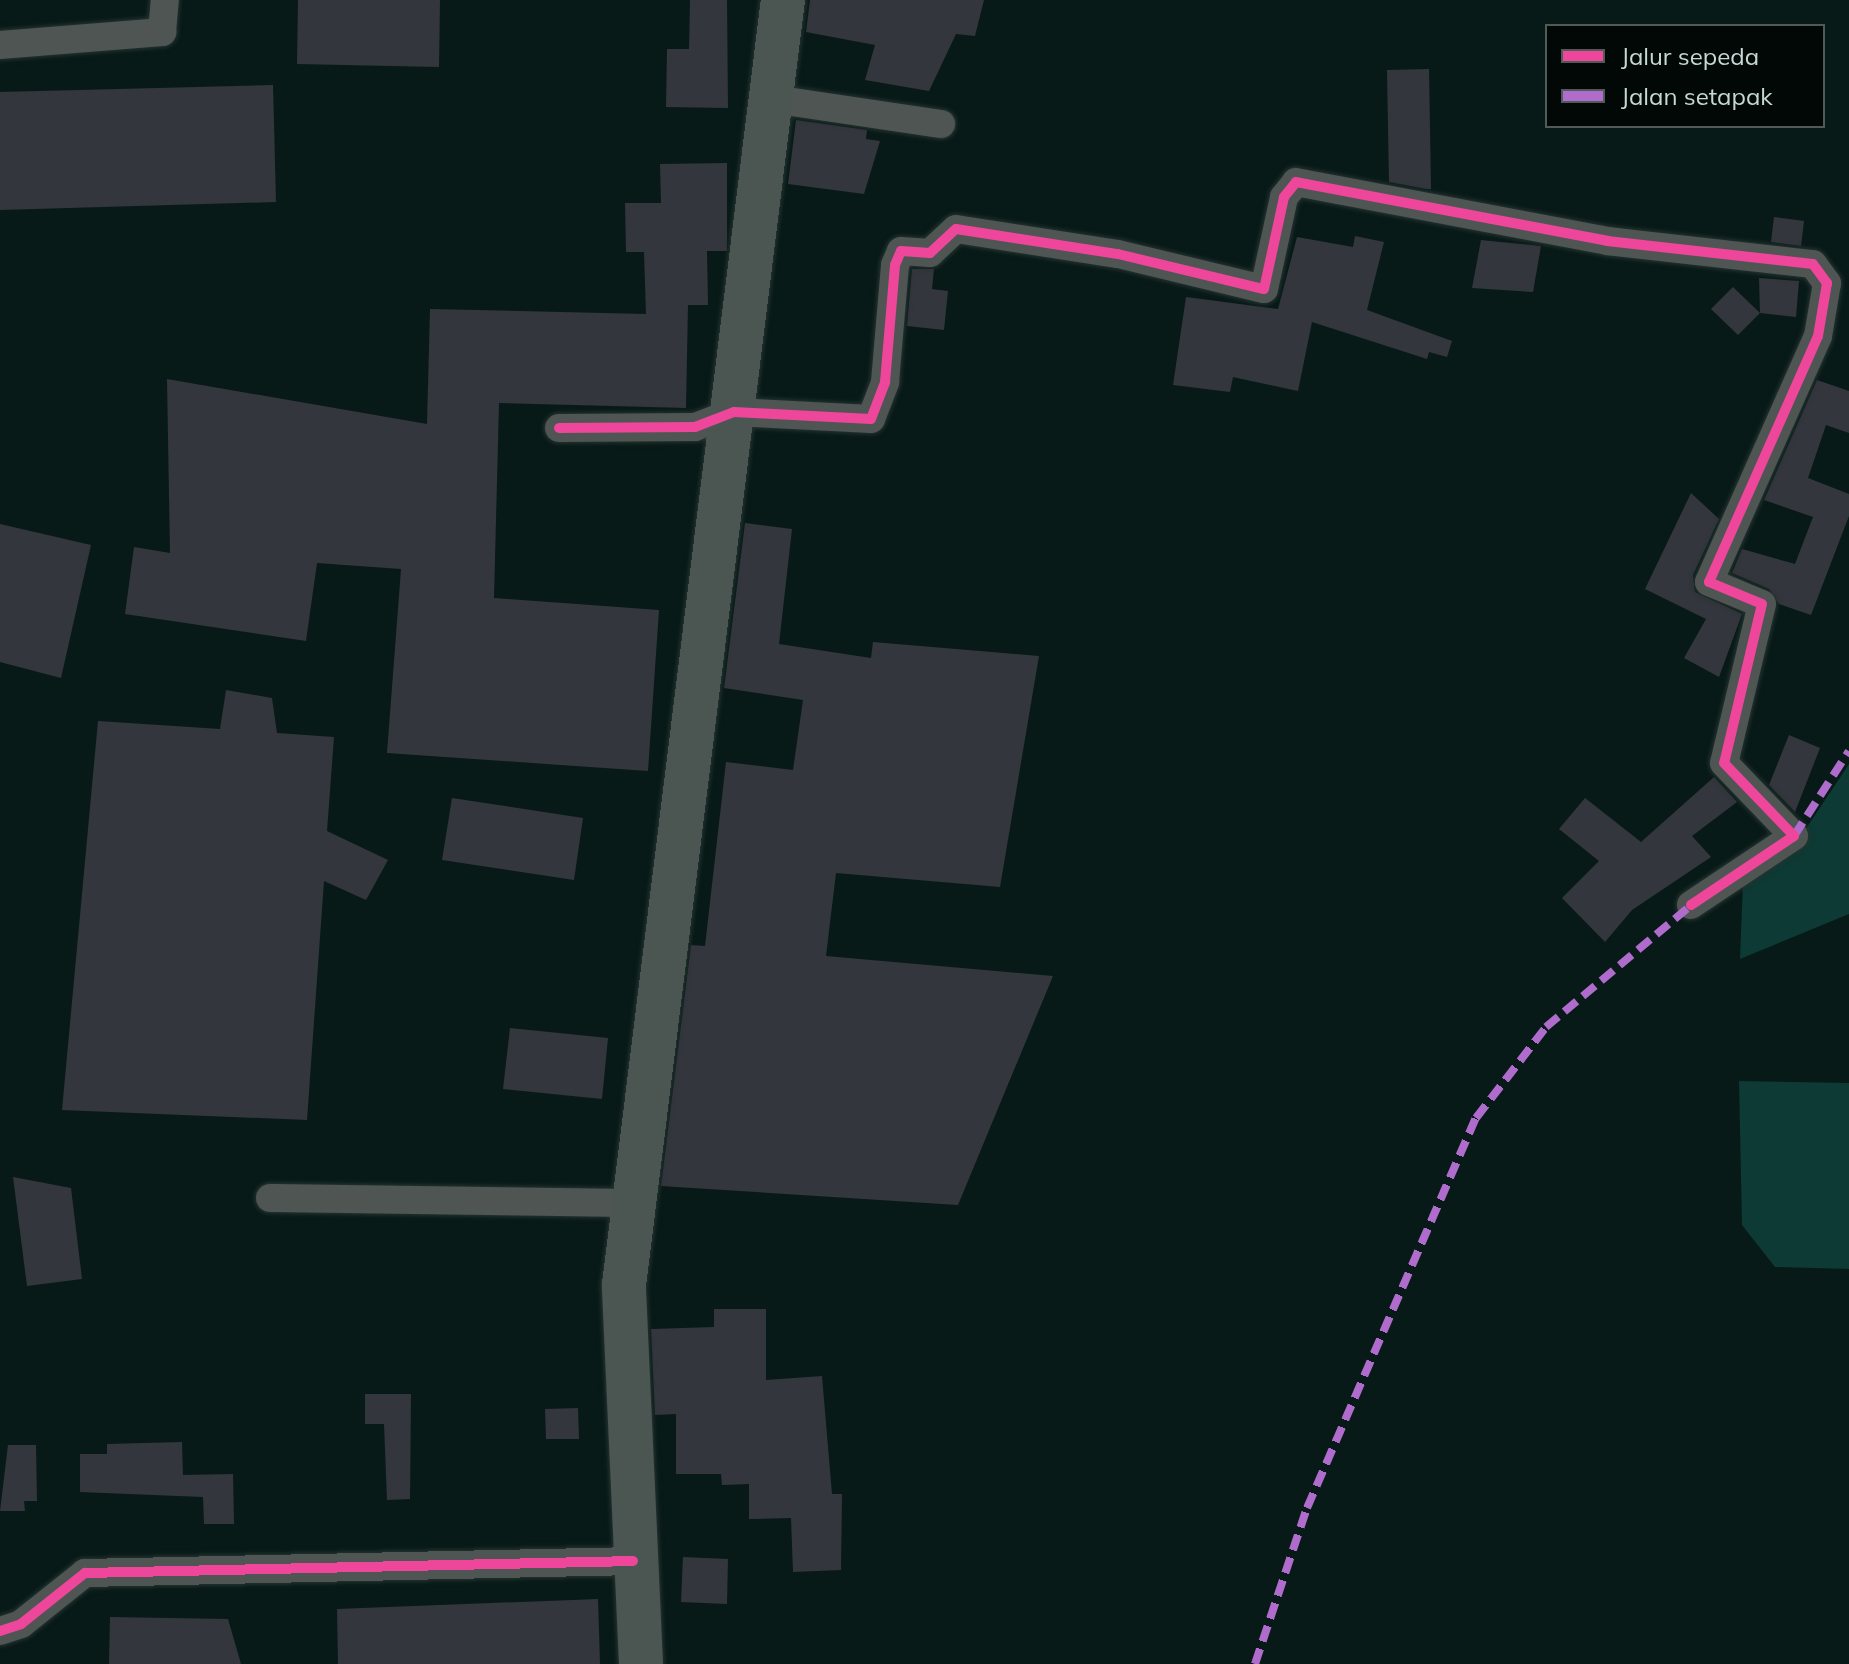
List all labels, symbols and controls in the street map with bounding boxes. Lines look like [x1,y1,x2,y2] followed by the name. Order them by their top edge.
[1545,24,1825,128] legend
[1621,41,1759,71] text: Jalur sepeda
[1621,81,1773,111] text: Jalan setapak

